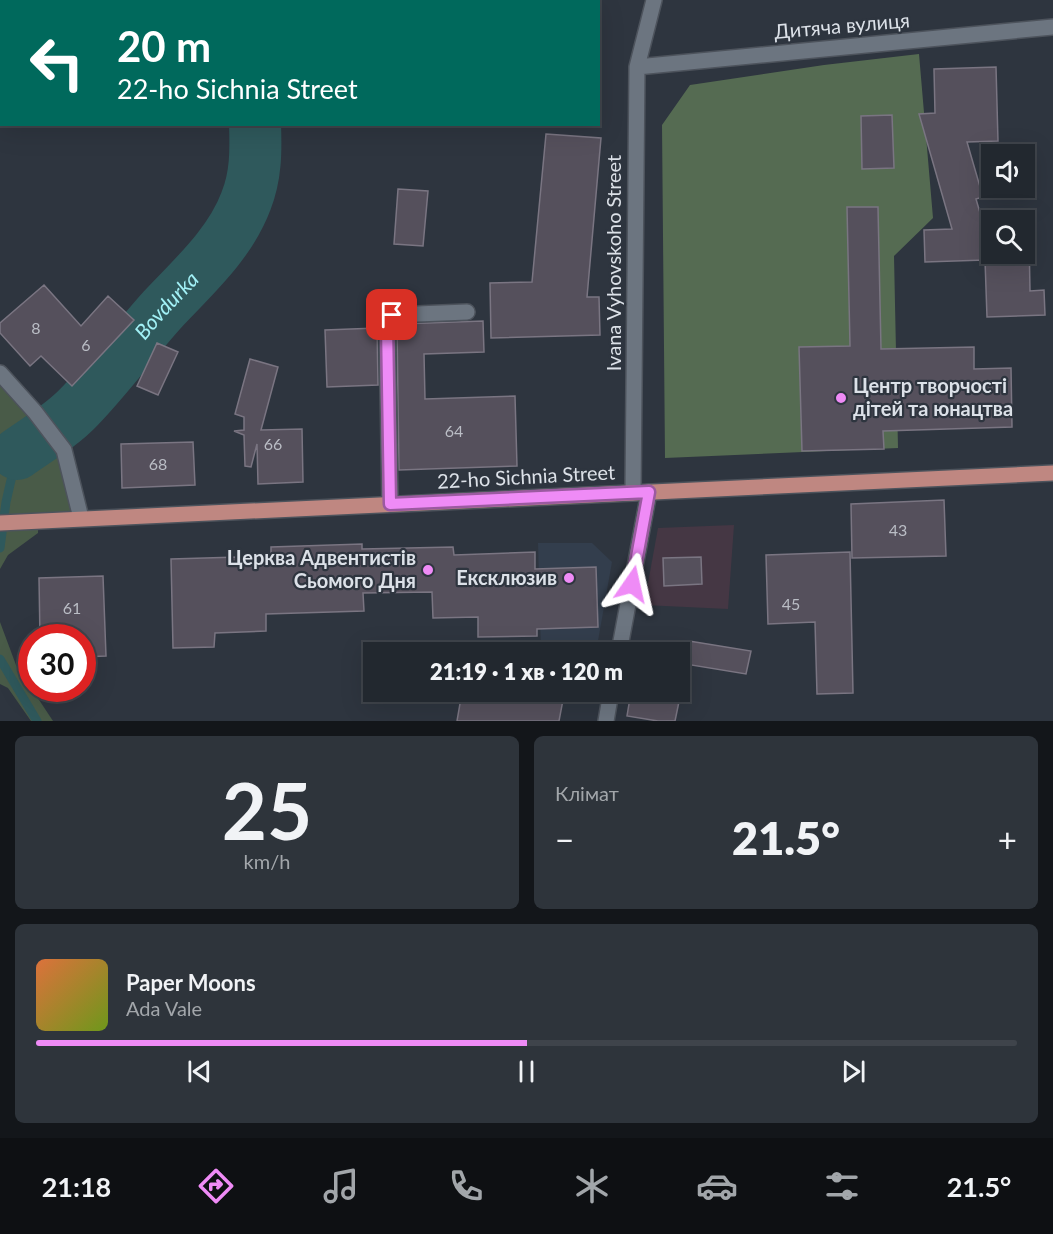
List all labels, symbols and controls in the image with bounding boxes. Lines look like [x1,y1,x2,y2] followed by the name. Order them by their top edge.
[773,7,911,43] street label: Дитяча вулиця
[117,21,211,71] text: 20 m
[18,24,96,102] icon: left
[117,72,358,105] text: 22-ho Sichnia Street
[981,144,1035,264] map controls
[981,144,1035,198] button: sound
[601,155,625,371] street label: Ivana Vyhovskoho Street
[981,210,1035,264] button: search
[129,266,203,344] water label: Bovdurka
[366,289,417,340] pin
[375,298,408,331] icon: arrive
[31,318,41,337] house number: 8
[81,335,91,354] house number: 6
[853,373,1013,420] place label: Центр творчості дітей та юнацтва
[834,391,848,405] marker: Центр творчості дітей та юнацтва
[445,421,463,440] house number: 64
[264,434,282,453] house number: 66
[149,454,167,473] house number: 68
[436,459,616,493] street label: 22-ho Sichnia Street
[889,520,907,539] house number: 43
[227,545,416,592] place label: Церква Адвентистів Сьомого Дня
[600,552,664,616] position arrow
[421,563,435,577] marker: Церква Адвентистів Сьомого Дня
[456,565,557,589] place label: Ексклюзив
[562,571,576,585] marker: Ексклюзив
[782,594,800,613] house number: 45
[63,598,81,617] house number: 61
[18,624,96,702] speed limit sign: 30
[430,658,623,685] text: 21:19 · 1 хв · 120 m
[222,763,312,857] text: 25
[555,781,619,805] text: Клімат
[732,811,840,865] text: 21.5°
[555,819,574,859] text: −
[998,819,1017,859] text: +
[244,849,290,873] text: km/h
[126,969,256,996] text: Paper Moons
[126,996,202,1020] text: Ada Vale
[183,1055,216,1088] icon: previous
[510,1055,543,1088] icon: pause
[837,1055,870,1088] icon: next
[195,1165,237,1207] icon: directions
[320,1165,362,1207] icon: music
[445,1165,487,1207] icon: phone
[571,1165,613,1207] icon: climate
[696,1165,738,1207] icon: car
[821,1165,863,1207] icon: filters
[42,1170,111,1203] text: 21:18
[947,1170,1011,1203] text: 21.5°

